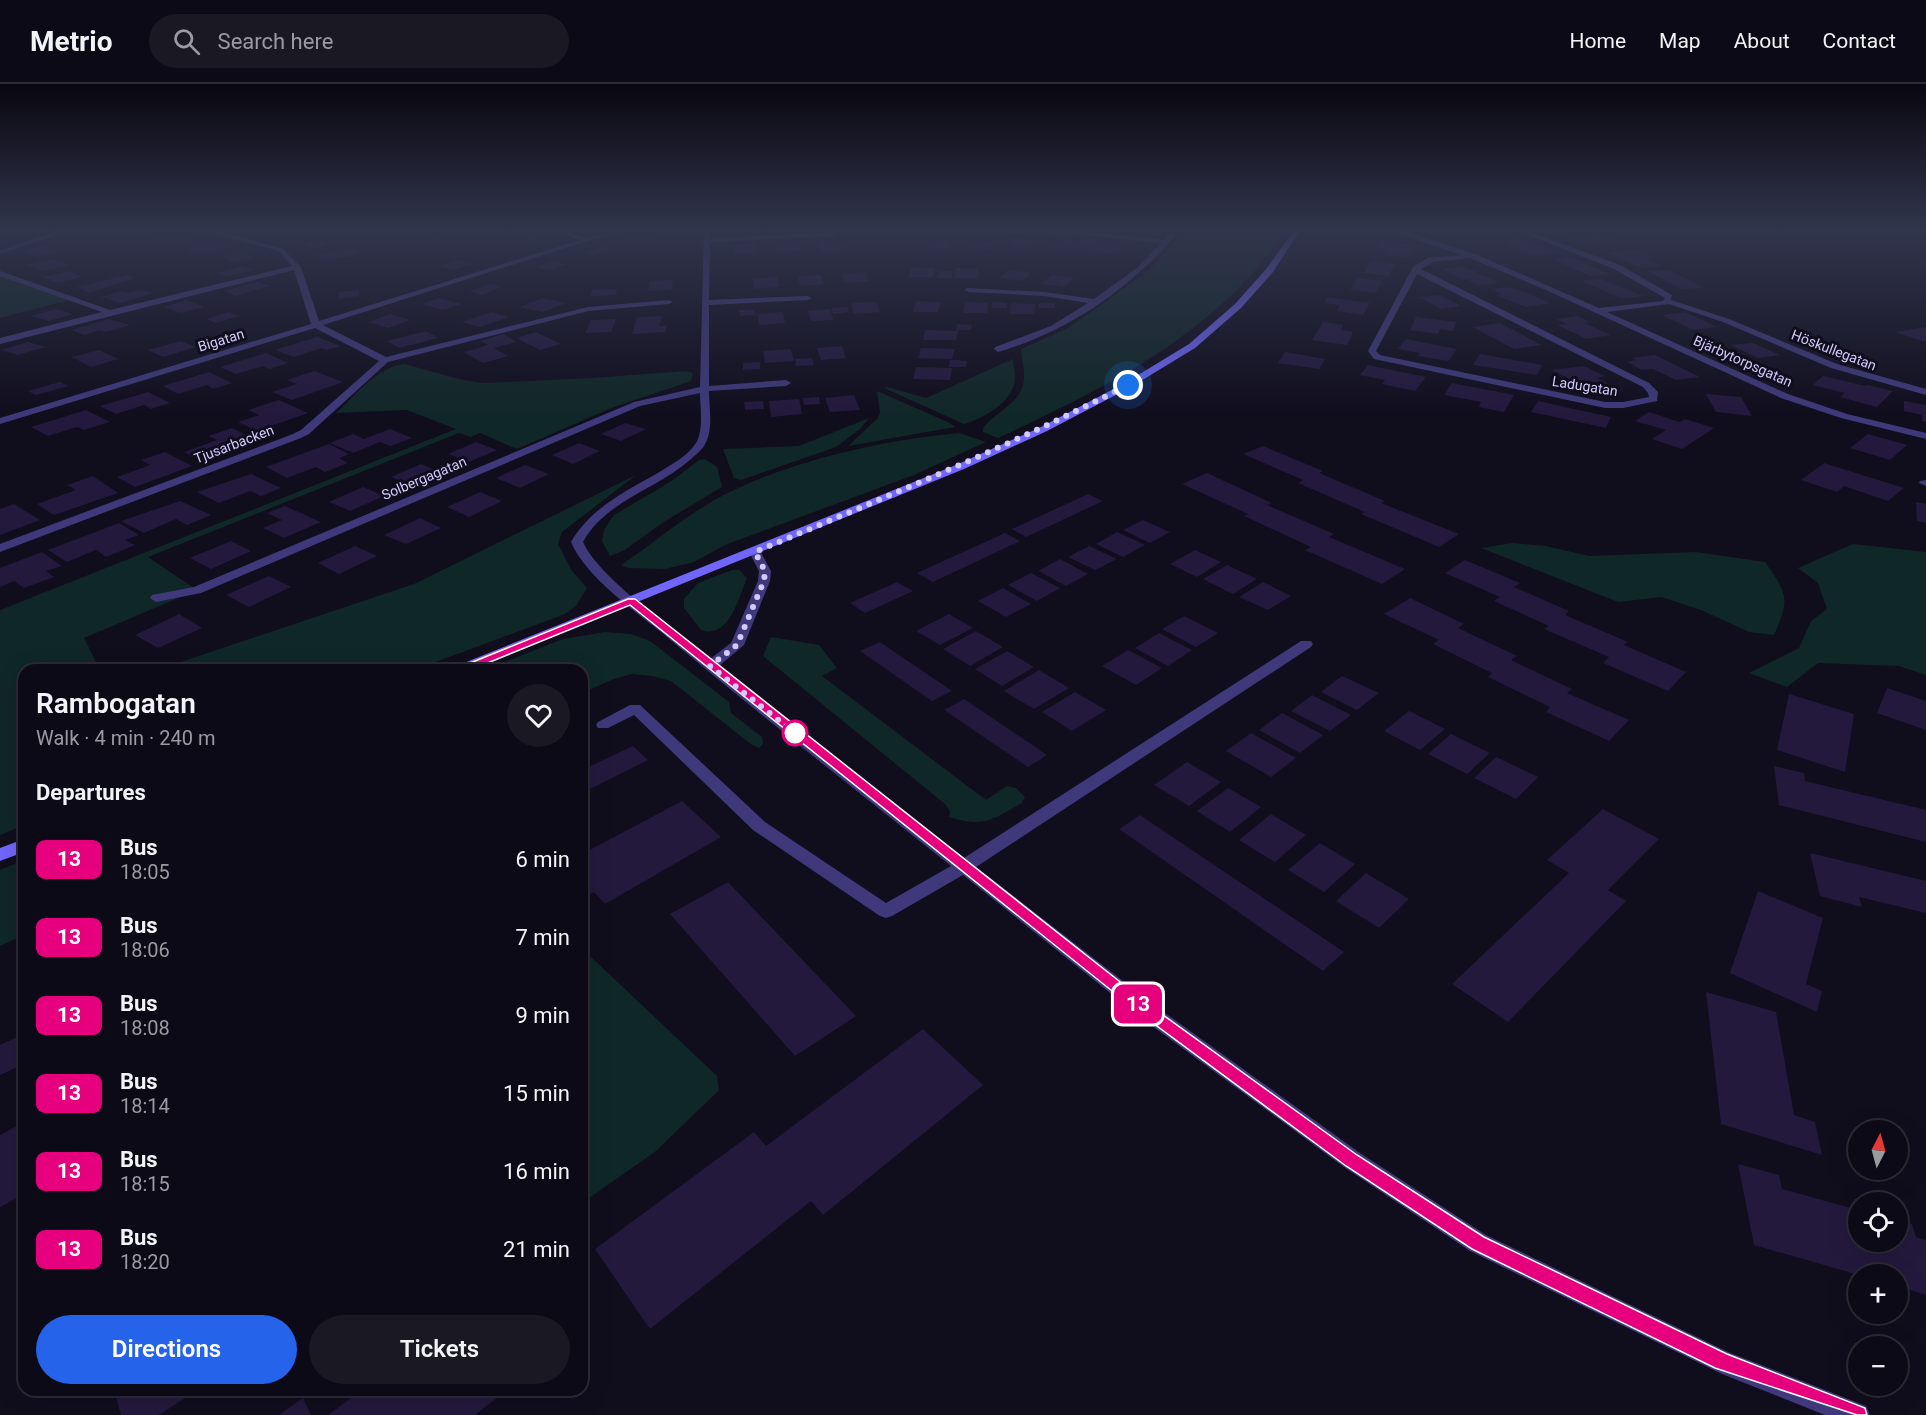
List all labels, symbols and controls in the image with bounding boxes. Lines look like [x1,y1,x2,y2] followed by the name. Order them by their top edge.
[149,14,569,68] search box
[30,25,113,58] text: Metrio
[170,25,203,58] icon: search
[218,29,333,54] text: Search here
[1570,29,1626,53] text: Home
[1659,29,1701,53] text: Map
[1734,29,1790,53] text: About
[1823,29,1896,53] text: Contact
[196,325,246,355] street label: Bigatan
[1789,326,1879,374] street label: Höskullegatan
[1691,332,1795,390] street label: Bjärbytorpsgatan
[1113,370,1143,400] your location
[1551,373,1619,399] street label: Ladugatan
[192,421,276,467] street label: Tjusarbacken
[379,453,469,503] street label: Solbergagatan
[507,684,570,747] button: heart
[36,687,196,720] text: Rambogatan
[782,720,808,746] unlabelled marker
[36,726,215,750] text: Walk · 4 min · 240 m
[36,780,146,805] text: Departures
[120,835,158,860] text: Bus
[57,847,81,871] text: 13
[515,847,570,872] text: 6 min
[120,860,170,884] text: 18:05
[120,913,158,938] text: Bus
[57,925,81,949] text: 13
[515,925,570,950] text: 7 min
[120,938,170,962] text: 18:06
[1111,984,1165,1024] line badge: 13
[120,991,158,1016] text: Bus
[1126,992,1150,1016] text: 13
[57,1003,81,1027] text: 13
[515,1003,570,1028] text: 9 min
[120,1016,170,1040] text: 18:08
[120,1069,158,1094] text: Bus
[57,1081,81,1105] text: 13
[503,1081,570,1106] text: 15 min
[120,1094,170,1118] text: 18:14
[1848,1120,1908,1180] north arrow
[1848,1120,1908,1396] map controls
[120,1147,158,1172] text: Bus
[57,1159,81,1183] text: 13
[503,1159,570,1184] text: 16 min
[120,1172,170,1196] text: 18:15
[1848,1192,1908,1252] button: locate
[120,1225,158,1250] text: Bus
[57,1237,81,1261] text: 13
[503,1237,570,1262] text: 21 min
[120,1250,170,1274] text: 18:20
[1848,1264,1908,1324] button: +
[36,1315,297,1384] button: Directions
[309,1315,570,1384] button: Tickets
[1848,1336,1908,1396] button: −

